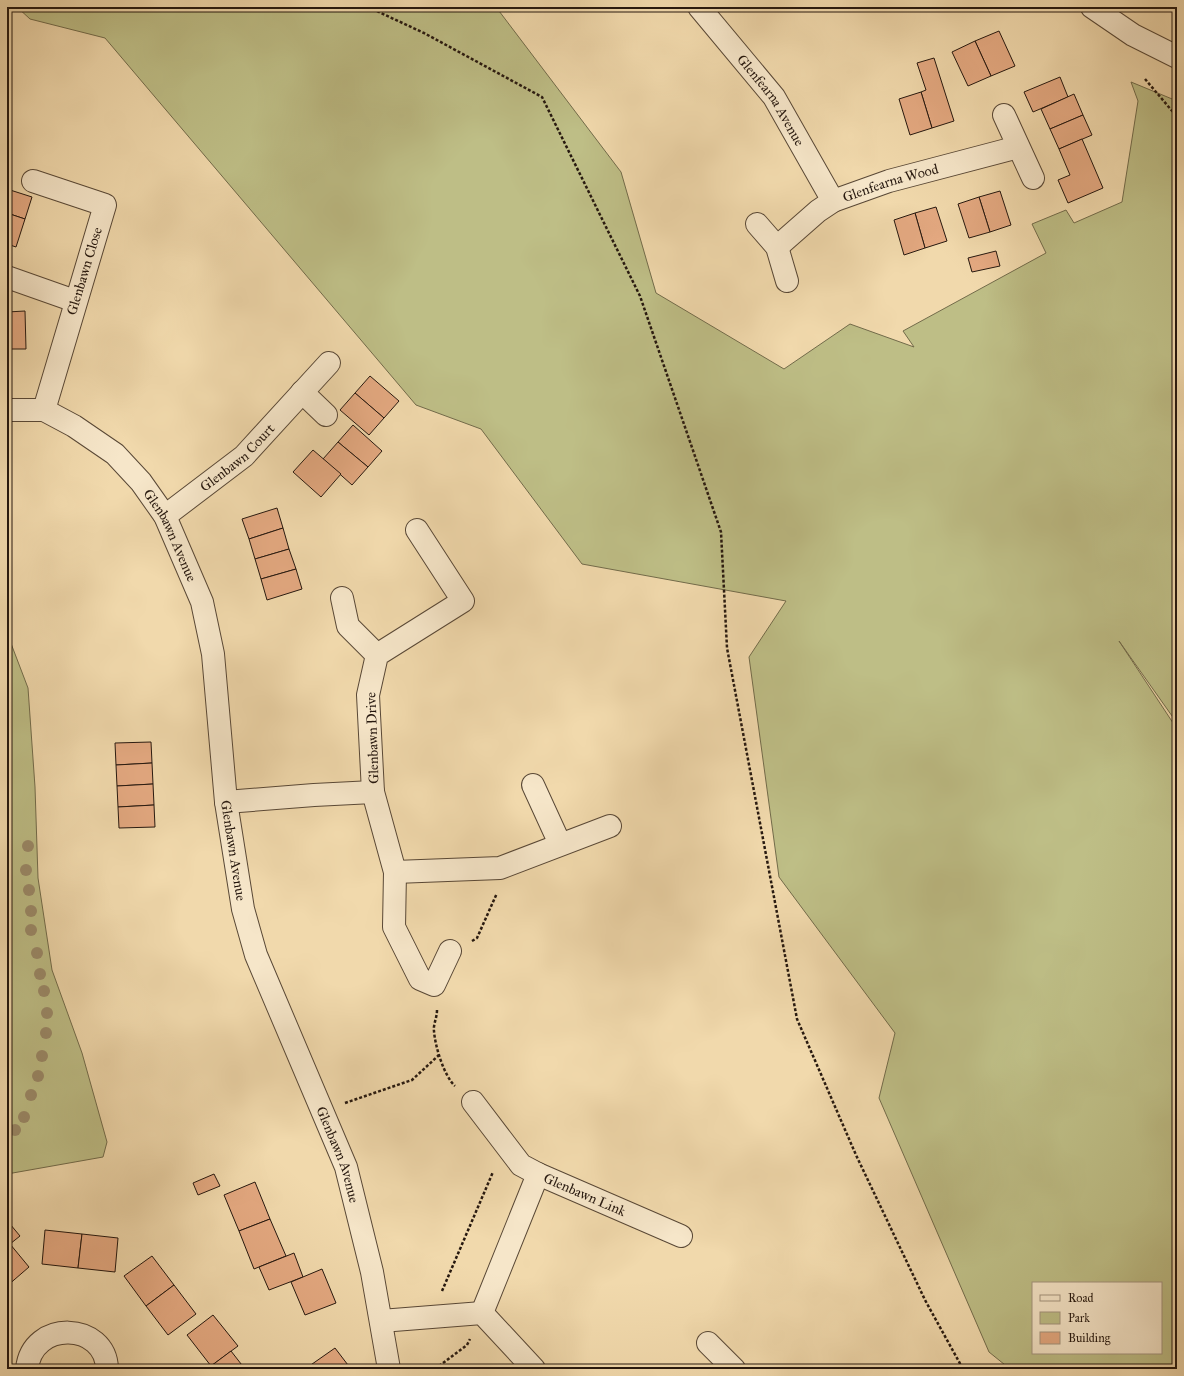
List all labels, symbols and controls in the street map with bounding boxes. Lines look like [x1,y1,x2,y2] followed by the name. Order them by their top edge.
[733,51,808,149] street label: Glenfearna Avenue
[840,160,940,206] street label: Glenfearna Wood
[63,225,106,317] street label: Glenbawn Close
[197,420,278,495] street label: Glenbawn Court
[140,486,200,584] street label: Glenbawn Avenue
[362,692,383,784] street label: Glenbawn Drive
[217,799,250,902] street label: Glenbawn Avenue
[312,1104,363,1205] street label: Glenbawn Avenue
[541,1169,629,1220] street label: Glenbawn Link
[1032,1282,1162,1354] legend
[1068,1291,1094,1305] text: Road
[1068,1311,1090,1325] text: Park
[1068,1331,1111,1346] text: Building

